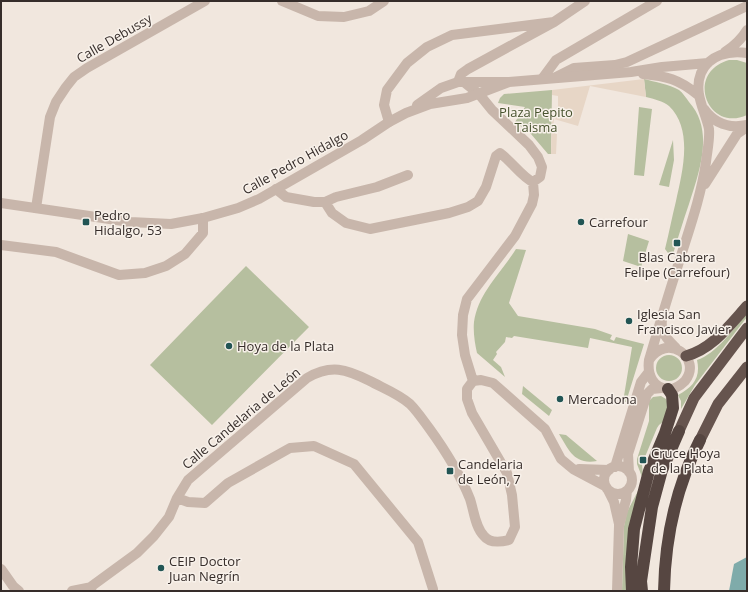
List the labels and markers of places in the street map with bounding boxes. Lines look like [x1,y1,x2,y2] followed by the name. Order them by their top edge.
[94,206,162,239] place label: Pedro Hidalgo, 53
[589,213,649,231] place label: Carrefour
[81,217,91,227] marker: Pedro Hidalgo, 53
[576,217,586,227] marker: Carrefour
[672,238,682,248] marker: Blas Cabrera Felipe (Carrefour)
[624,248,730,281] place label: Blas Cabrera Felipe (Carrefour)
[637,305,731,338] place label: Iglesia San Francisco Javier
[624,316,634,326] marker: Iglesia San Francisco Javier
[237,337,334,355] place label: Hoya de la Plata
[224,341,234,351] marker: Hoya de la Plata
[568,390,637,408] place label: Mercadona
[555,394,565,404] marker: Mercadona
[651,444,721,477] place label: Cruce Hoya de la Plata
[458,455,523,488] place label: Candelaria de León, 7
[638,455,648,465] marker: Cruce Hoya de la Plata
[445,466,455,476] marker: Candelaria de León, 7
[167,552,241,585] place label: CEIP Doctor Juan Negrín
[156,563,166,573] marker: CEIP Doctor Juan Negrín

